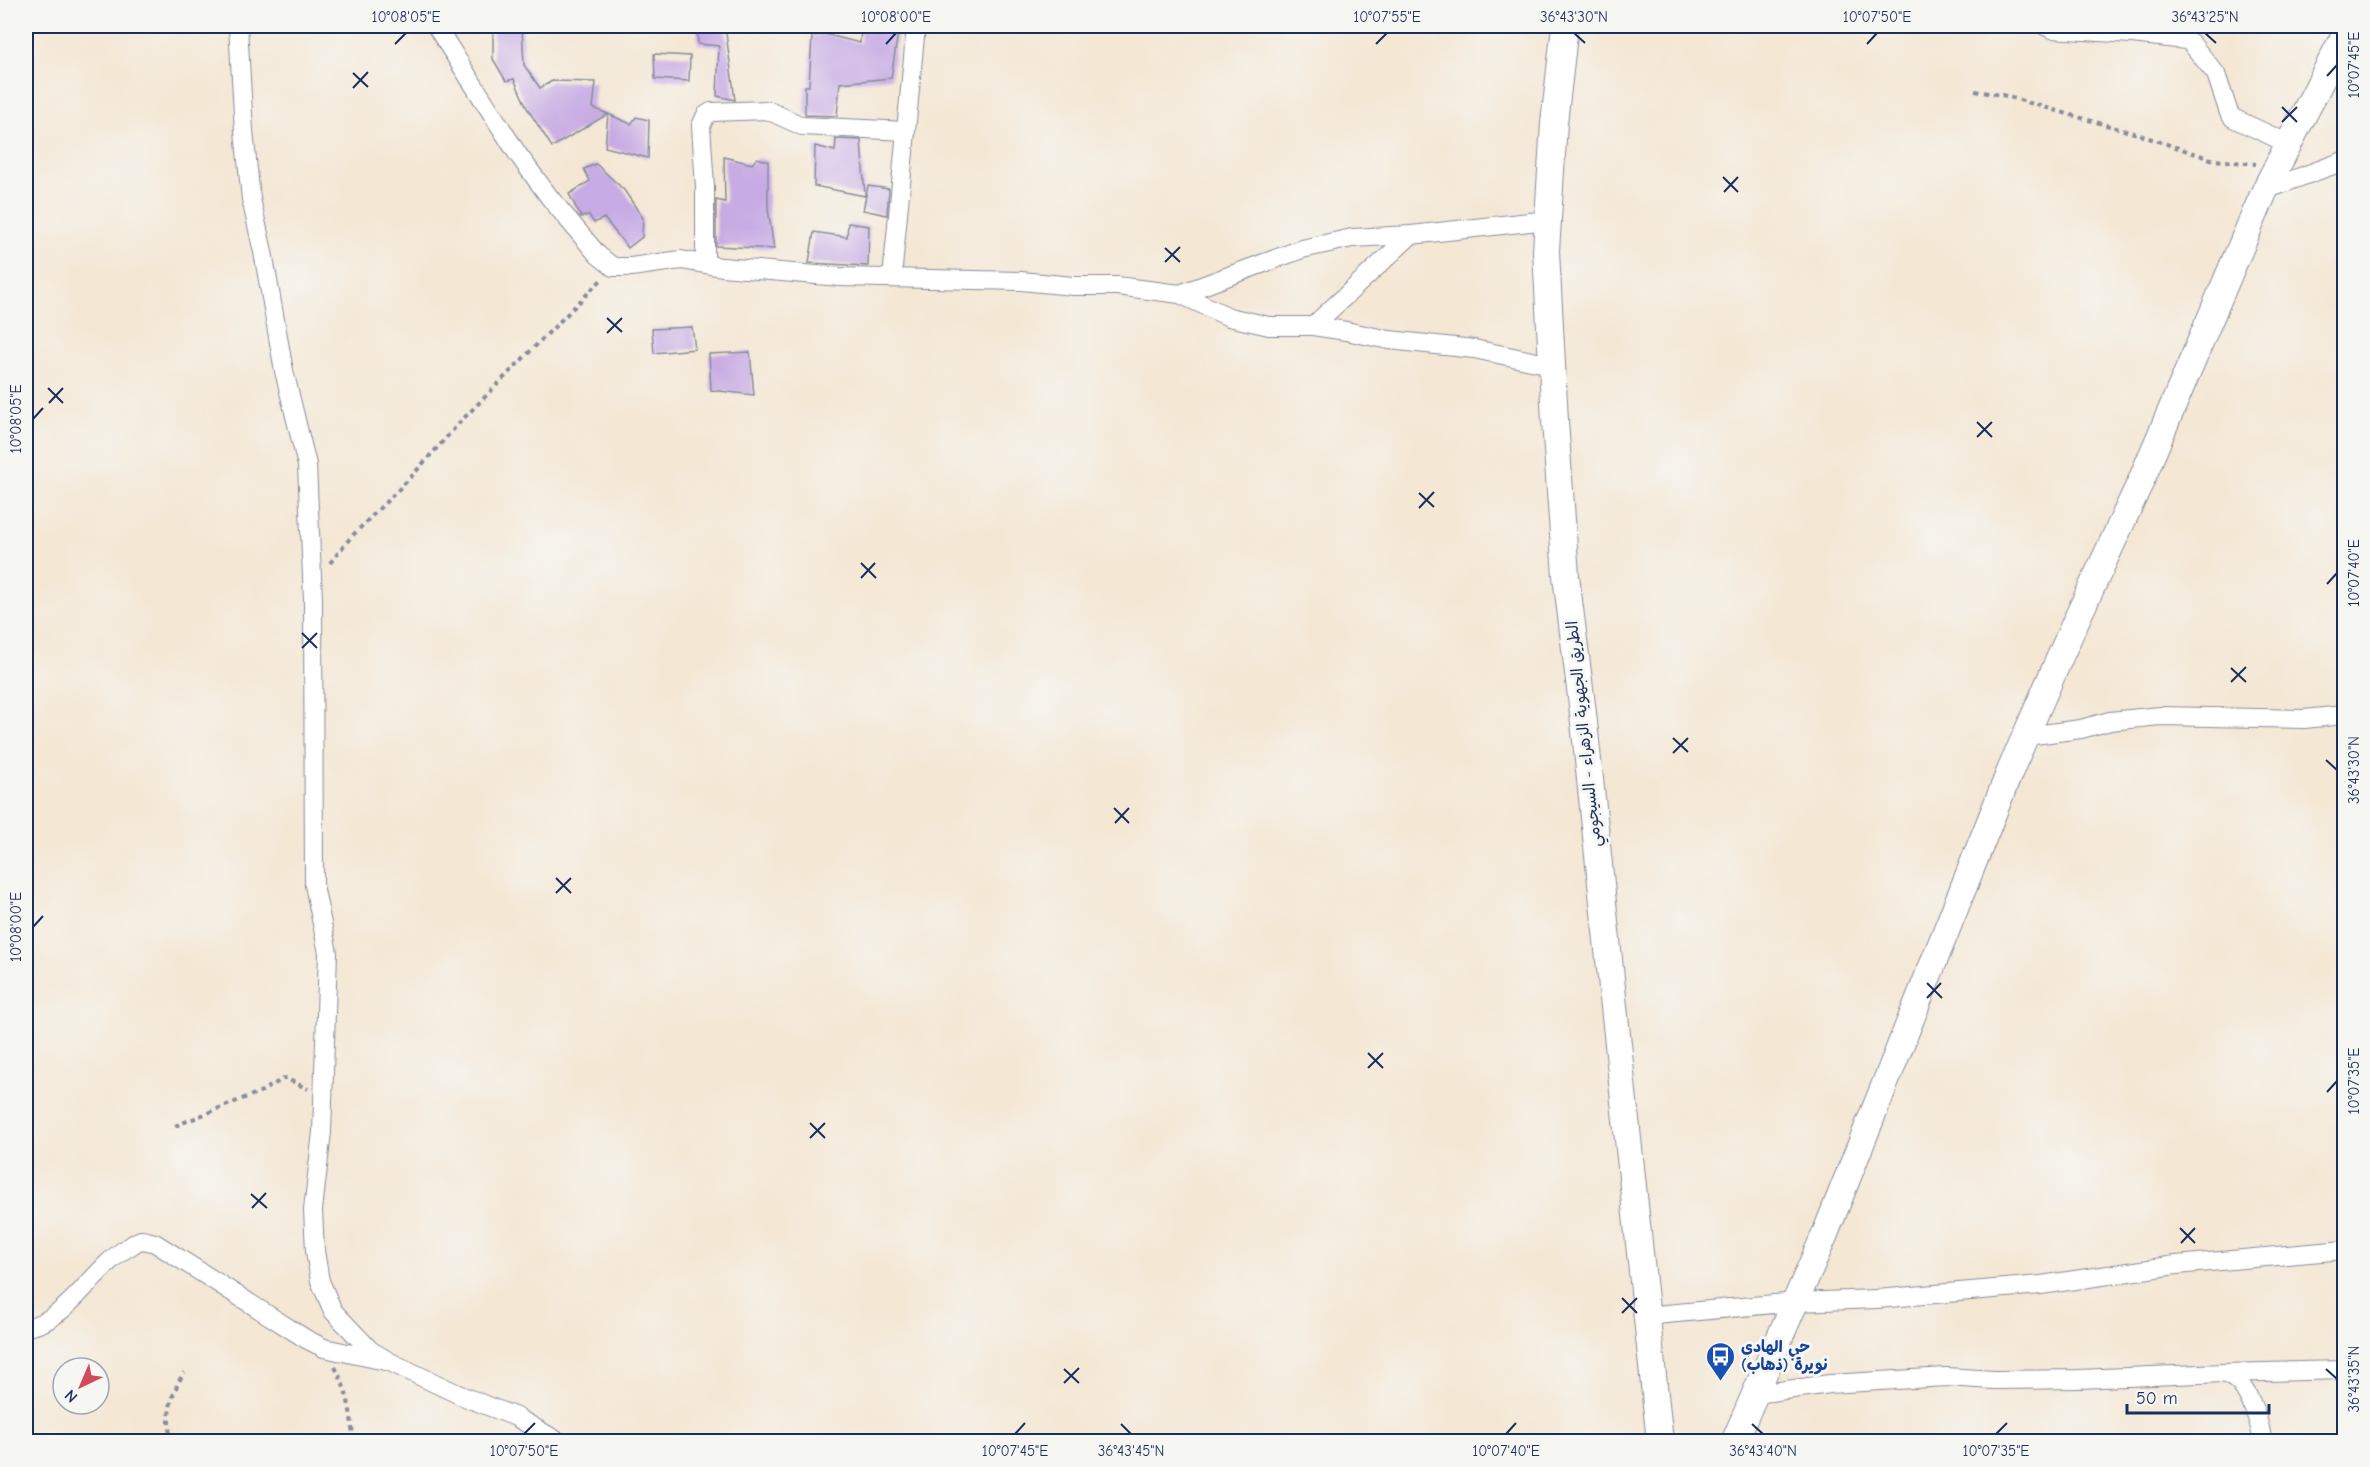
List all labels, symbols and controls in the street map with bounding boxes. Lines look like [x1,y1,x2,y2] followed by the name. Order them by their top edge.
[371,8,441,26] text: 10°08'05"E
[861,8,931,26] text: 10°08'00"E
[1353,8,1421,26] text: 10°07'55"E
[1540,8,1608,26] text: 36°43'30"N
[1843,8,1911,26] text: 10°07'50"E
[2171,8,2239,26] text: 36°43'25"N
[2345,32,2363,98] text: 10°07'45"E
[7,384,25,454] text: 10°08'05"E
[2345,539,2363,607] text: 10°07'40"E
[1563,620,1610,848] street label: الطريق الجهوية الزهراء - السيجومي
[2345,736,2363,804] text: 36°43'30"N
[7,892,25,962] text: 10°08'00"E
[2345,1048,2363,1114] text: 10°07'35"E
[1741,1338,1828,1375] place label: حي الهادي نويرة (ذهاب)
[1704,1340,1736,1382] bus stop icon: حي الهادي نويرة (ذهاب)
[2345,1346,2363,1412] text: 36°43'35"N
[51,1356,111,1416] north arrow
[2127,1377,2270,1415] scale bar
[61,1386,81,1406] text: N
[2136,1388,2178,1409] text: 50 m
[490,1442,558,1460] text: 10°07'50"E
[982,1442,1048,1460] text: 10°07'45"E
[1098,1442,1164,1460] text: 36°43'45"N
[1472,1442,1540,1460] text: 10°07'40"E
[1729,1442,1797,1460] text: 36°43'40"N
[1963,1442,2029,1460] text: 10°07'35"E

